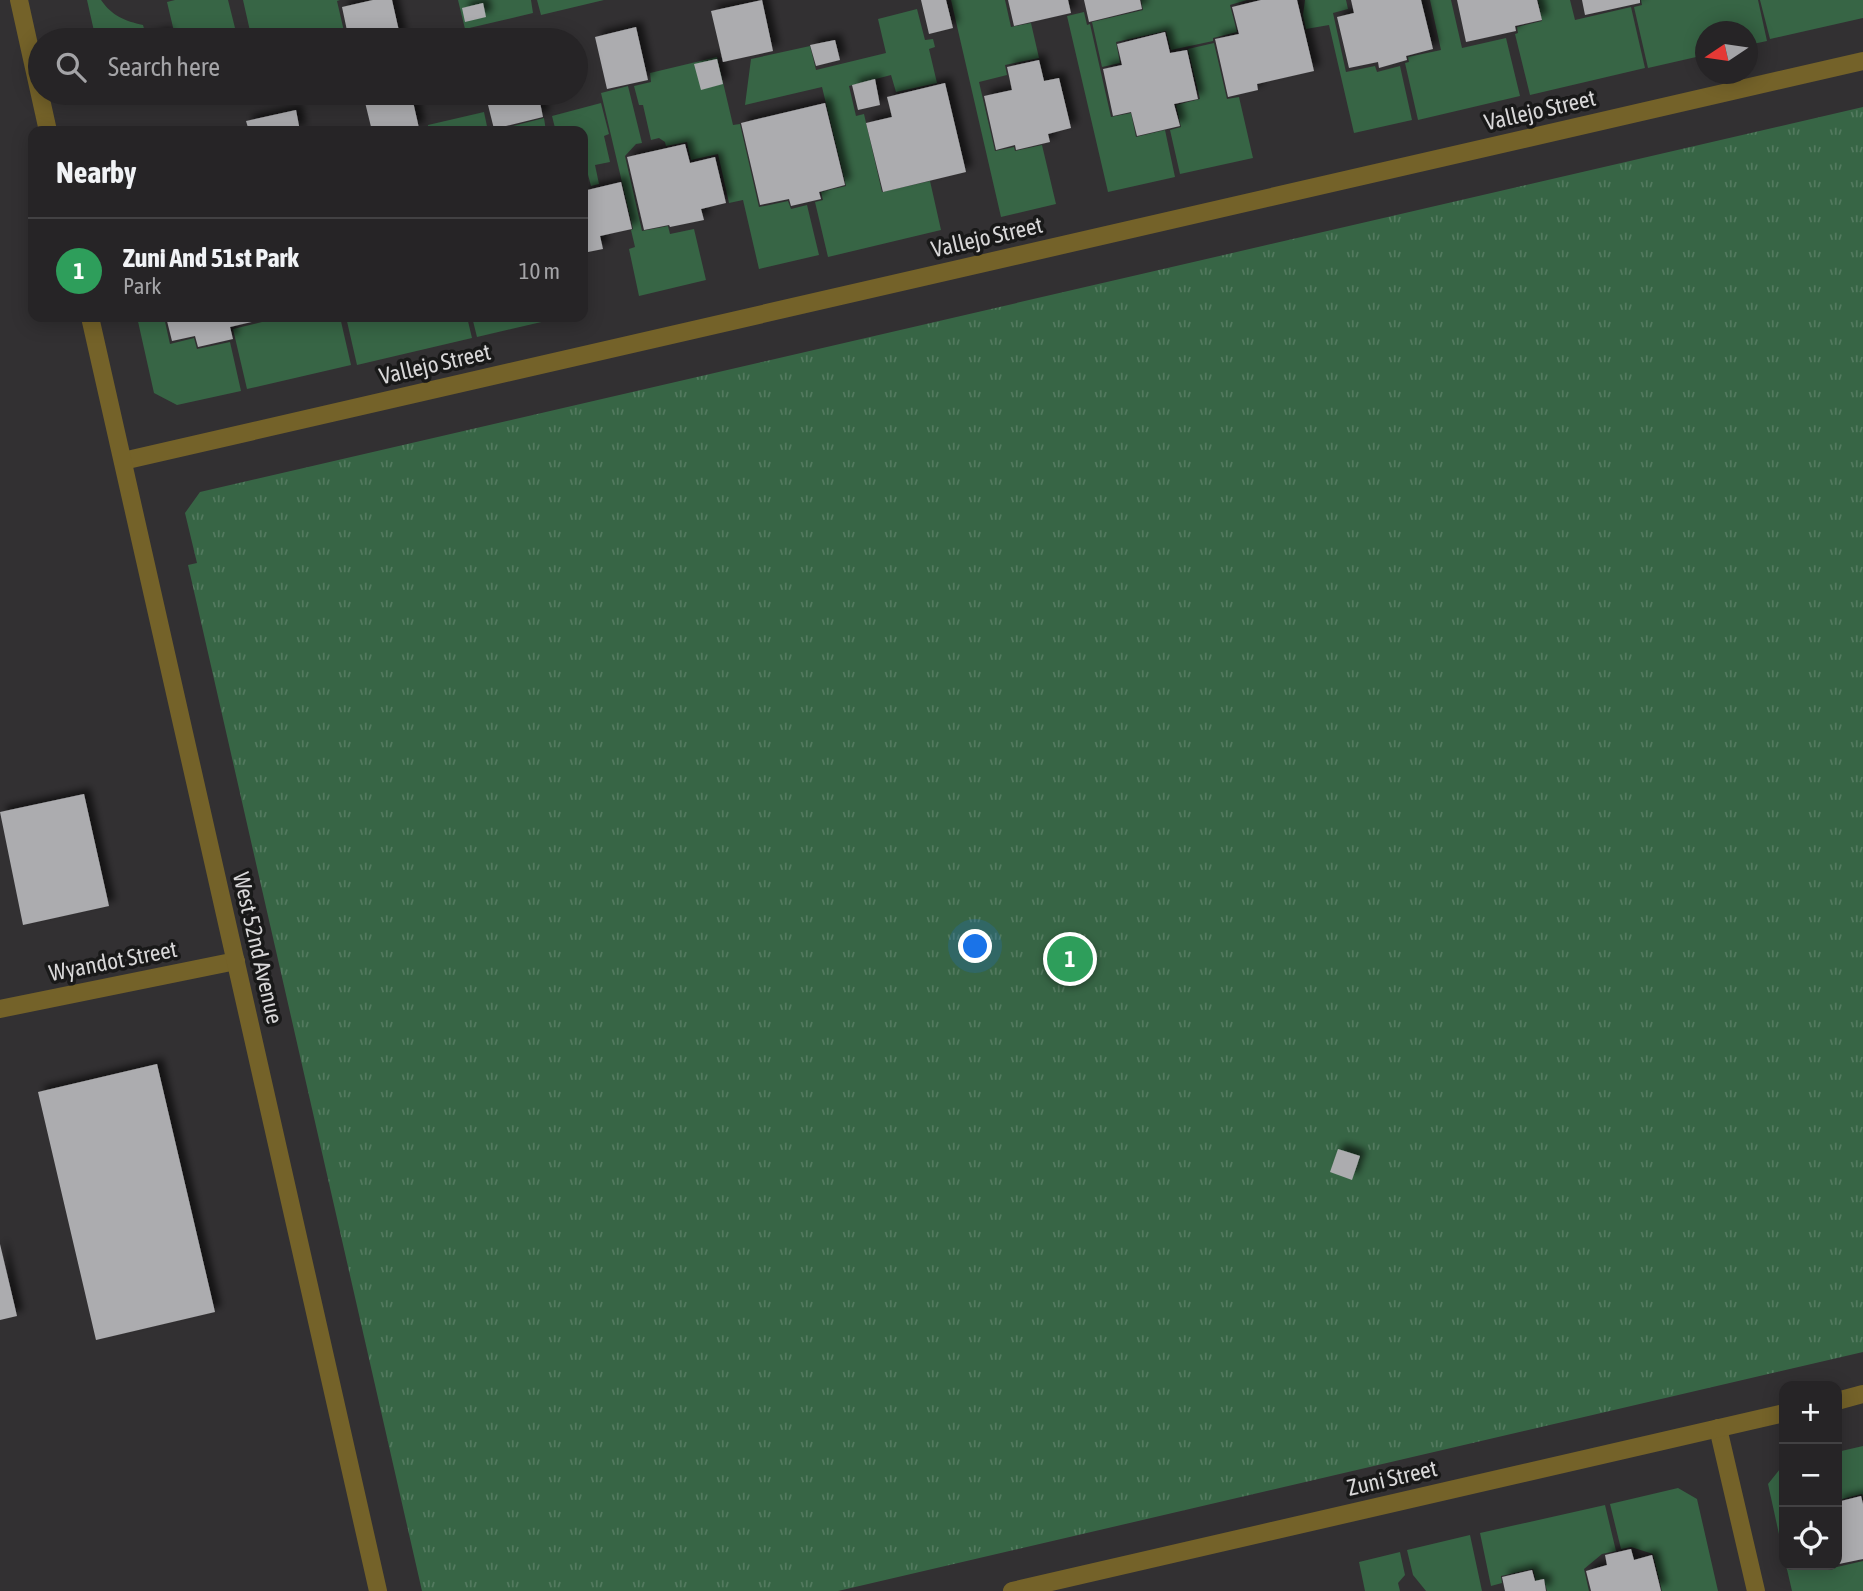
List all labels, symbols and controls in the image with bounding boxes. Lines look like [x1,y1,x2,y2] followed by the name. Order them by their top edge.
[1695,21,1758,84] north arrow
[28,28,588,105] search box
[52,48,90,86] icon: search
[108,52,220,82] text: Search here
[1482,85,1598,135] street label: Vallejo Street
[56,155,136,189] text: Nearby
[929,212,1045,262] street label: Vallejo Street
[123,243,299,273] text: Zuni And 51st Park
[74,258,84,284] text: 1
[519,258,560,284] text: 10 m
[123,273,161,299] text: Park
[377,339,493,389] street label: Vallejo Street
[228,870,288,1026] street label: West 52nd Avenue
[958,929,992,963] your location
[1047,933,1093,985] pin: 1
[47,936,179,986] street label: Wyandot Street
[1779,1381,1842,1570] map controls
[1779,1381,1842,1444] button: +
[1779,1444,1842,1507] button: −
[1344,1455,1440,1501] street label: Zuni Street
[1779,1507,1842,1570] button: locate

